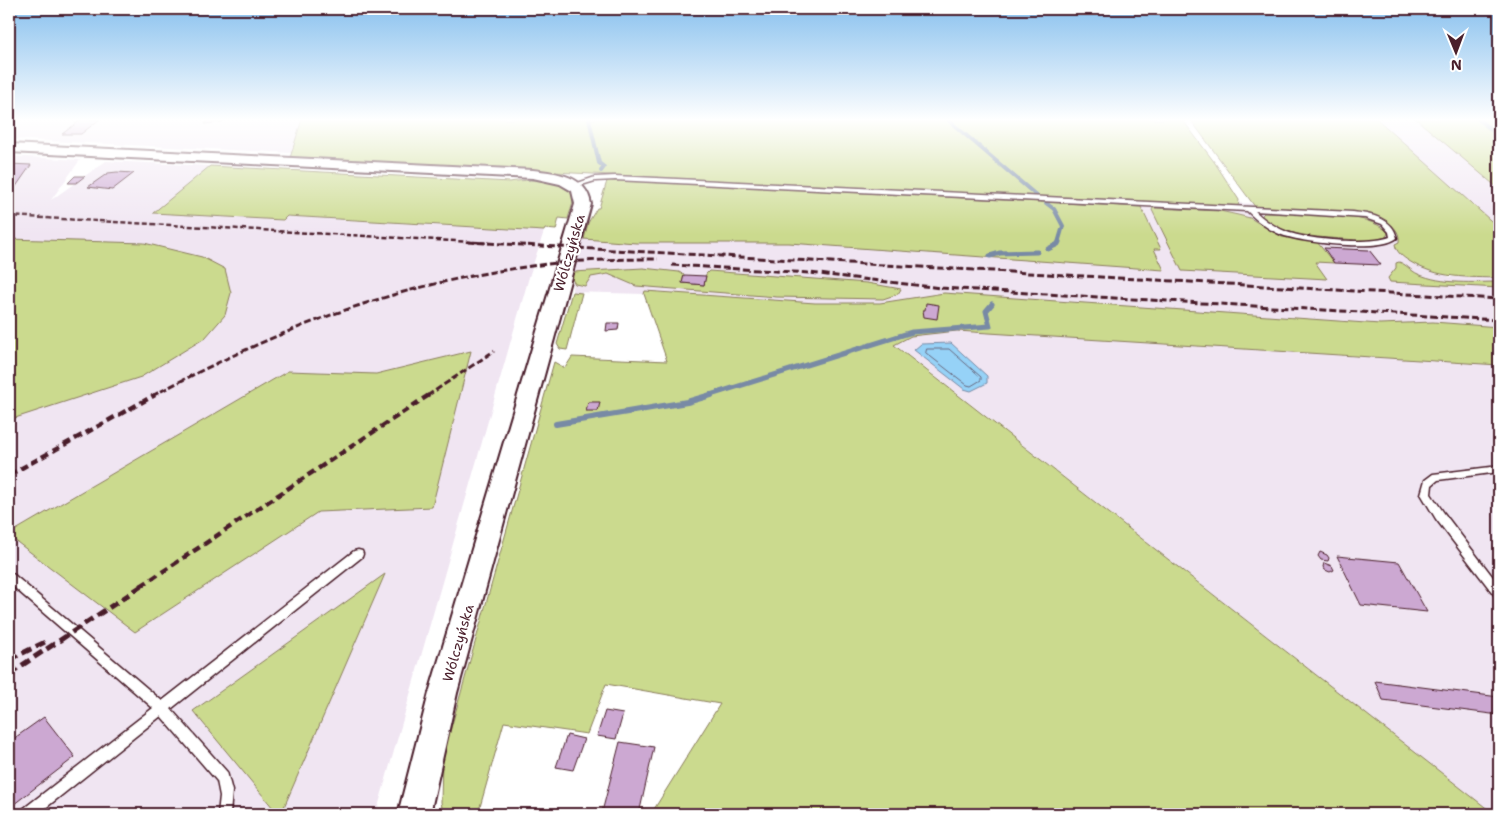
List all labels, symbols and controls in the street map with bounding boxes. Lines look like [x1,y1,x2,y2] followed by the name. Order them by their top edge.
[1430,28,1480,78] north arrow
[1451,56,1462,74] text: N
[549,212,589,294] street label: Wólczyńska
[438,602,478,684] street label: Wólczyńska

